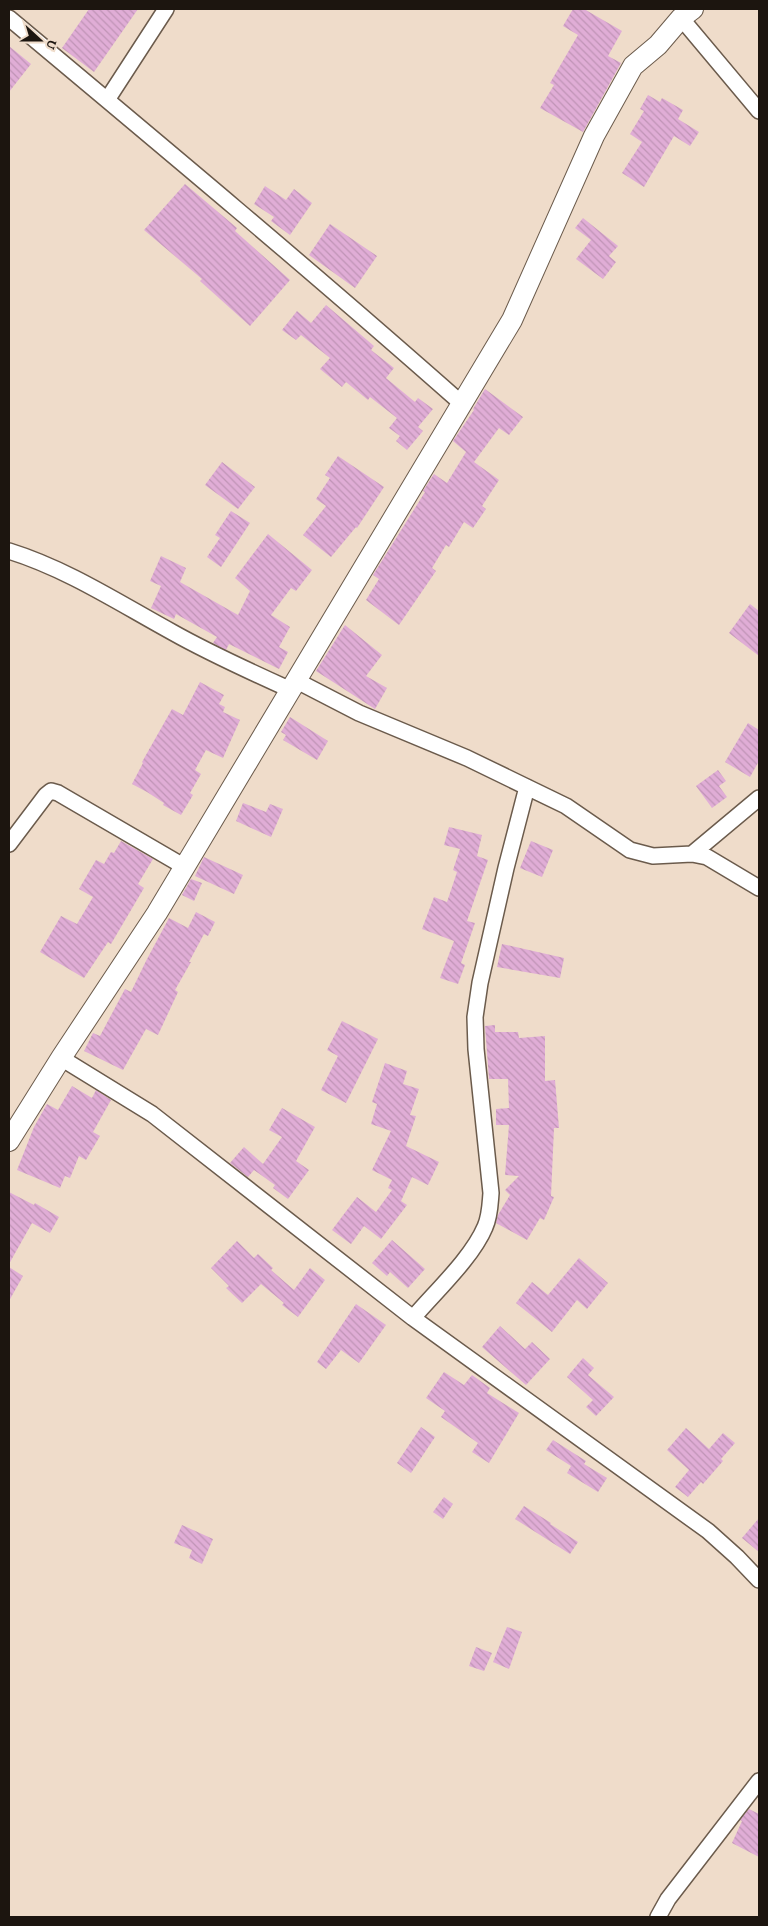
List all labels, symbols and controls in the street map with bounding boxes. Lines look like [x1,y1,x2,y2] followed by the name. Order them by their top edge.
[15,15,65,65] north arrow
[43,37,61,52] text: U

